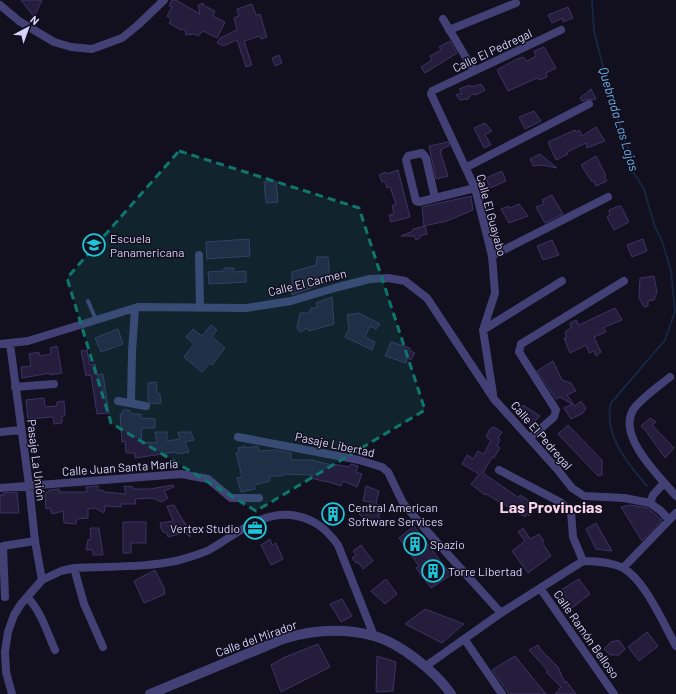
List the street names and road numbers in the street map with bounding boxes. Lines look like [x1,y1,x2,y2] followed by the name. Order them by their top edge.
[450,25,534,75] street label: Calle El Pedregal
[474,172,510,258] street label: Calle El Guayabo
[266,265,348,299] street label: Calle El Carmen
[509,398,575,472] street label: Calle El Pedregal
[25,418,49,502] street label: Pasaje La Unión
[294,429,376,459] street label: Pasaje Libertad
[62,456,178,478] street label: Calle Juan Santa María
[551,587,623,681] street label: Calle Ramón Belloso
[214,617,299,659] street label: Calle del Mirador

